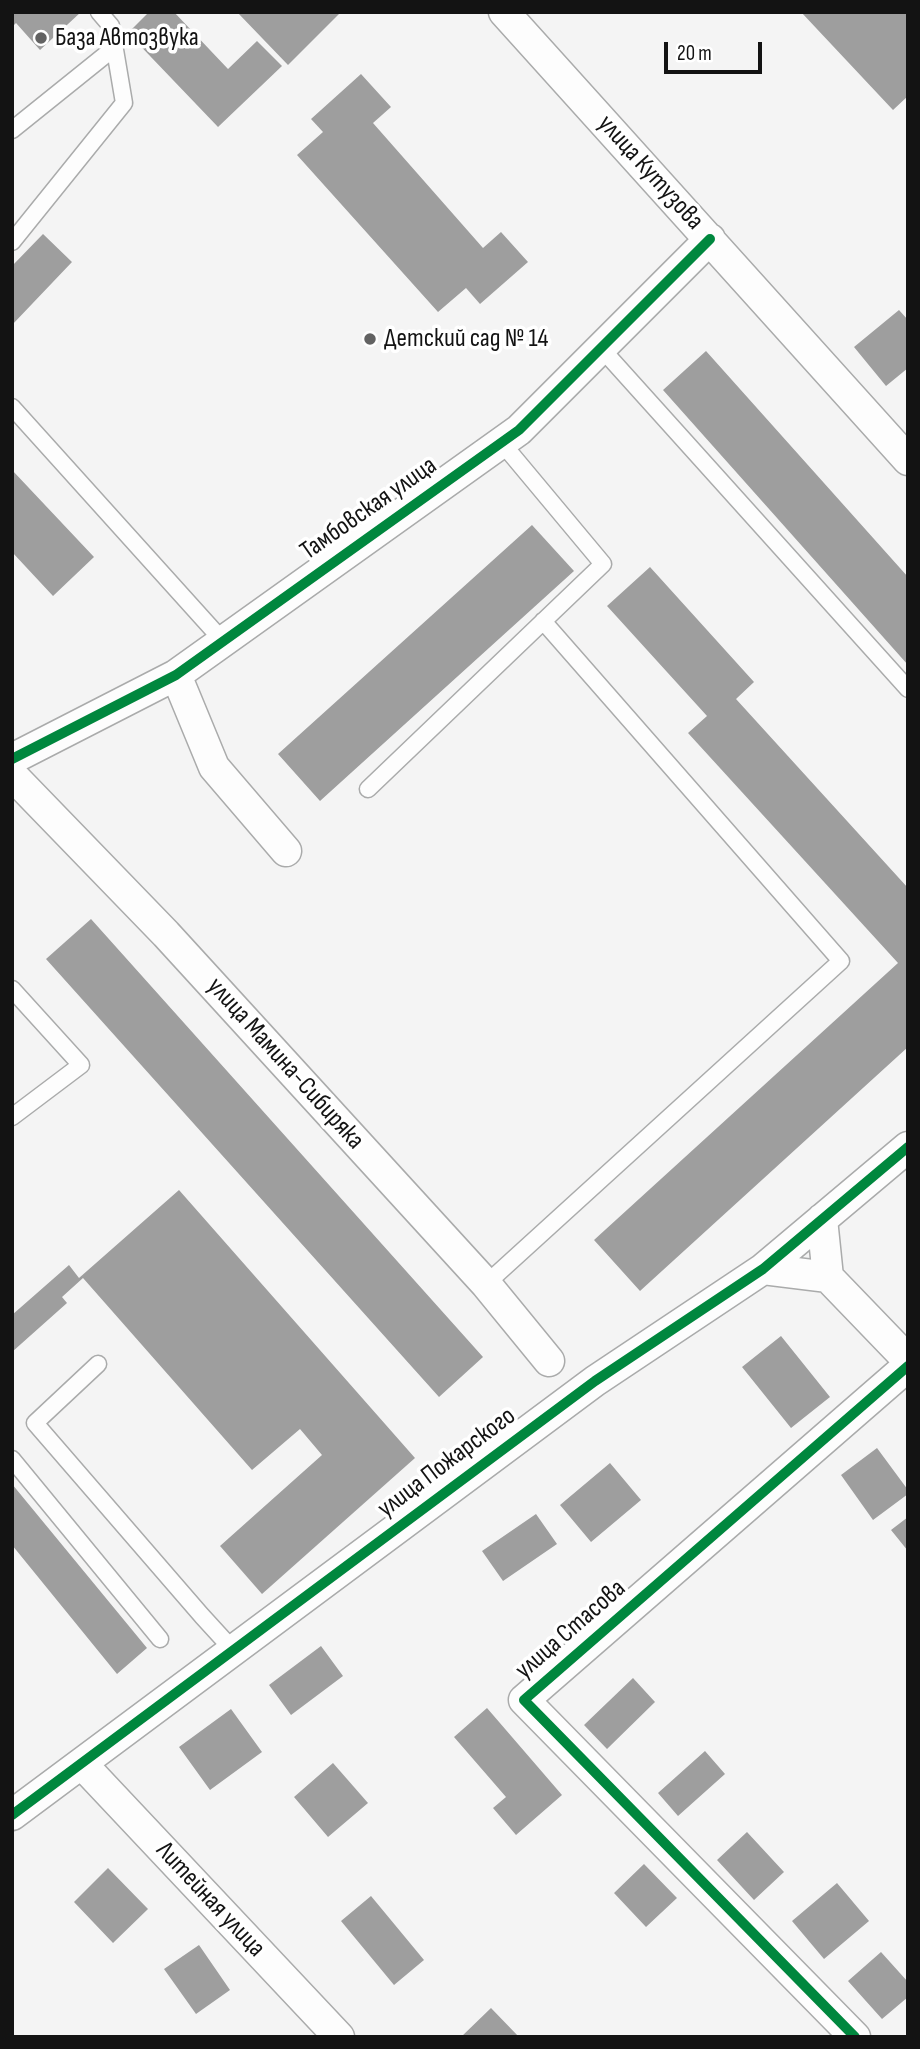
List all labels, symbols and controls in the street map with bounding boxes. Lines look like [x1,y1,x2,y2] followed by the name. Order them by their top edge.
[55,22,199,54] place label: База Автозвука
[668,28,766,72] scale bar
[33,30,49,46] marker: База Автозвука
[677,41,712,66] text: 20 m
[590,109,710,237] street label: улица Кутузова
[384,323,548,355] place label: Детский сад № 14
[362,331,378,347] marker: Детский сад № 14
[295,451,443,567] street label: Тамбовская улица
[200,972,370,1156] street label: улица Мамина-Сибиряка
[372,1401,522,1525] street label: улица Пожарского
[509,1574,633,1686] street label: улица Стасова
[149,1836,271,1964] street label: Литейная улица

